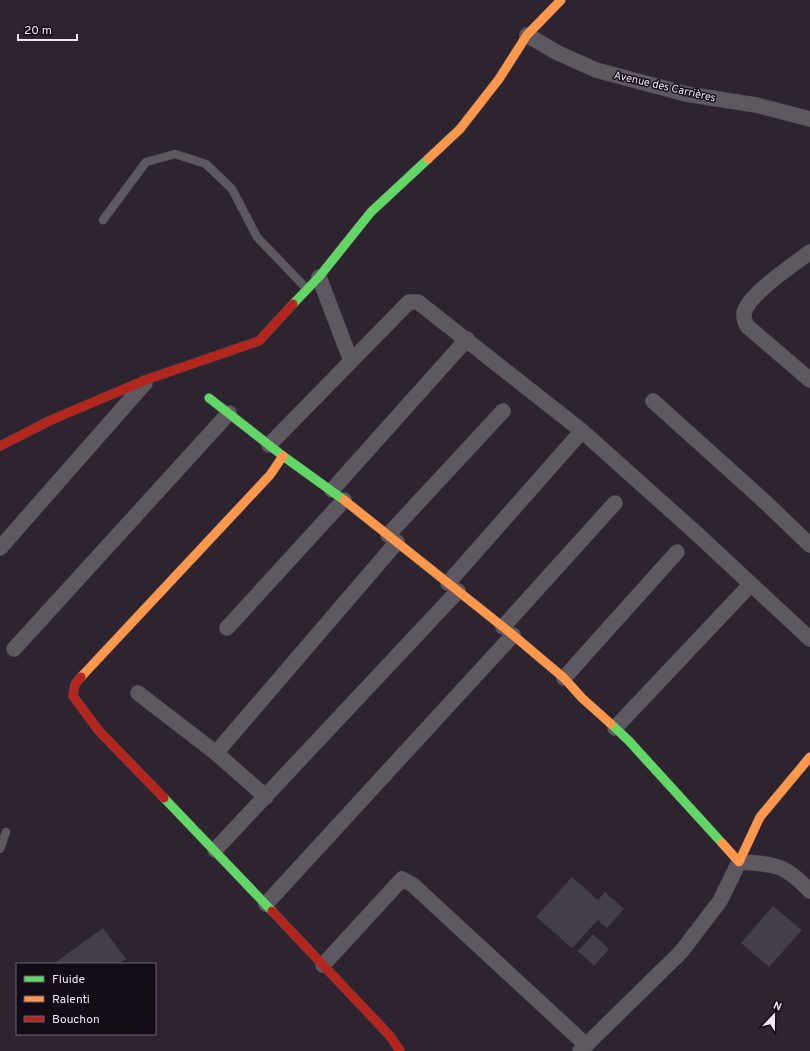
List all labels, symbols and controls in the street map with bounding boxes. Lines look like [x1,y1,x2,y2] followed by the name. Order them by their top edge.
[18,16,77,42] scale bar
[24,23,52,39] text: 20 m
[612,68,717,106] street label: Avenue des Carrières
[16,963,156,1035] legend
[52,972,85,988] text: Fluide
[52,992,90,1008] text: Ralenti
[754,995,794,1035] north arrow
[771,999,784,1015] text: N
[52,1012,100,1028] text: Bouchon

